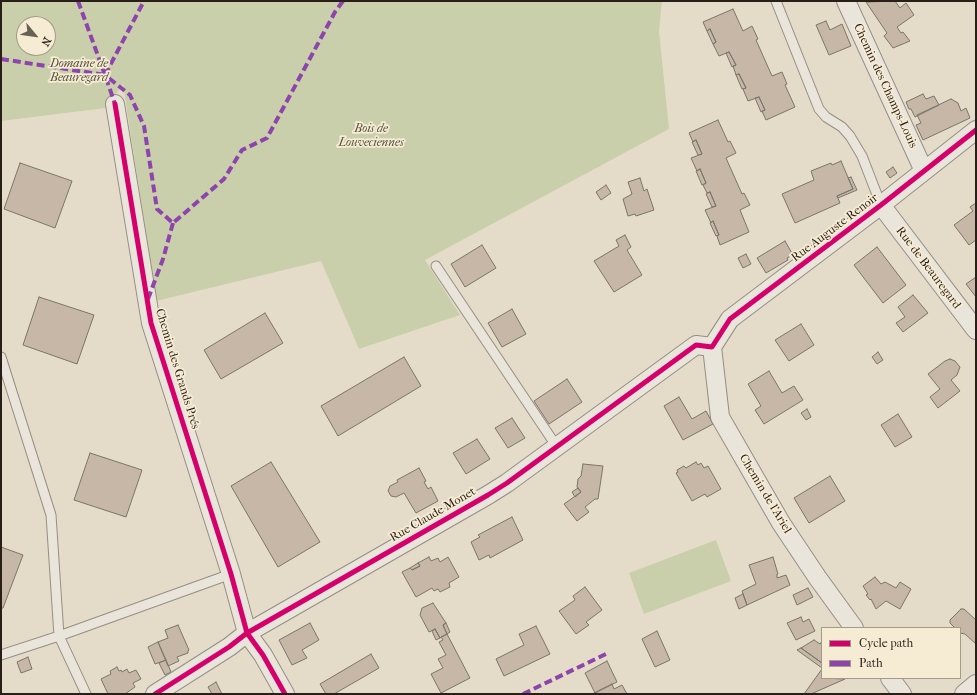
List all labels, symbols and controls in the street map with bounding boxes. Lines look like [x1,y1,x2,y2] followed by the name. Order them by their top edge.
[16,16,56,56] north arrow
[850,21,920,151] street label: Chemin des Champs-Louis
[38,35,54,48] text: N
[50,57,108,85] park label: Domaine de Beauregard
[338,122,404,150] park label: Bois de Louveciennes
[789,191,881,265] street label: Rue Auguste Renoir
[892,224,964,312] street label: Rue de Beauregard
[152,307,202,431] street label: Chemin des Grands Prés
[736,452,794,536] street label: Chemin de l'Ariel
[388,485,478,545] street label: Rue Claude Monet
[821,627,961,679] legend
[859,636,913,650] text: Cycle path
[859,656,883,670] text: Path

